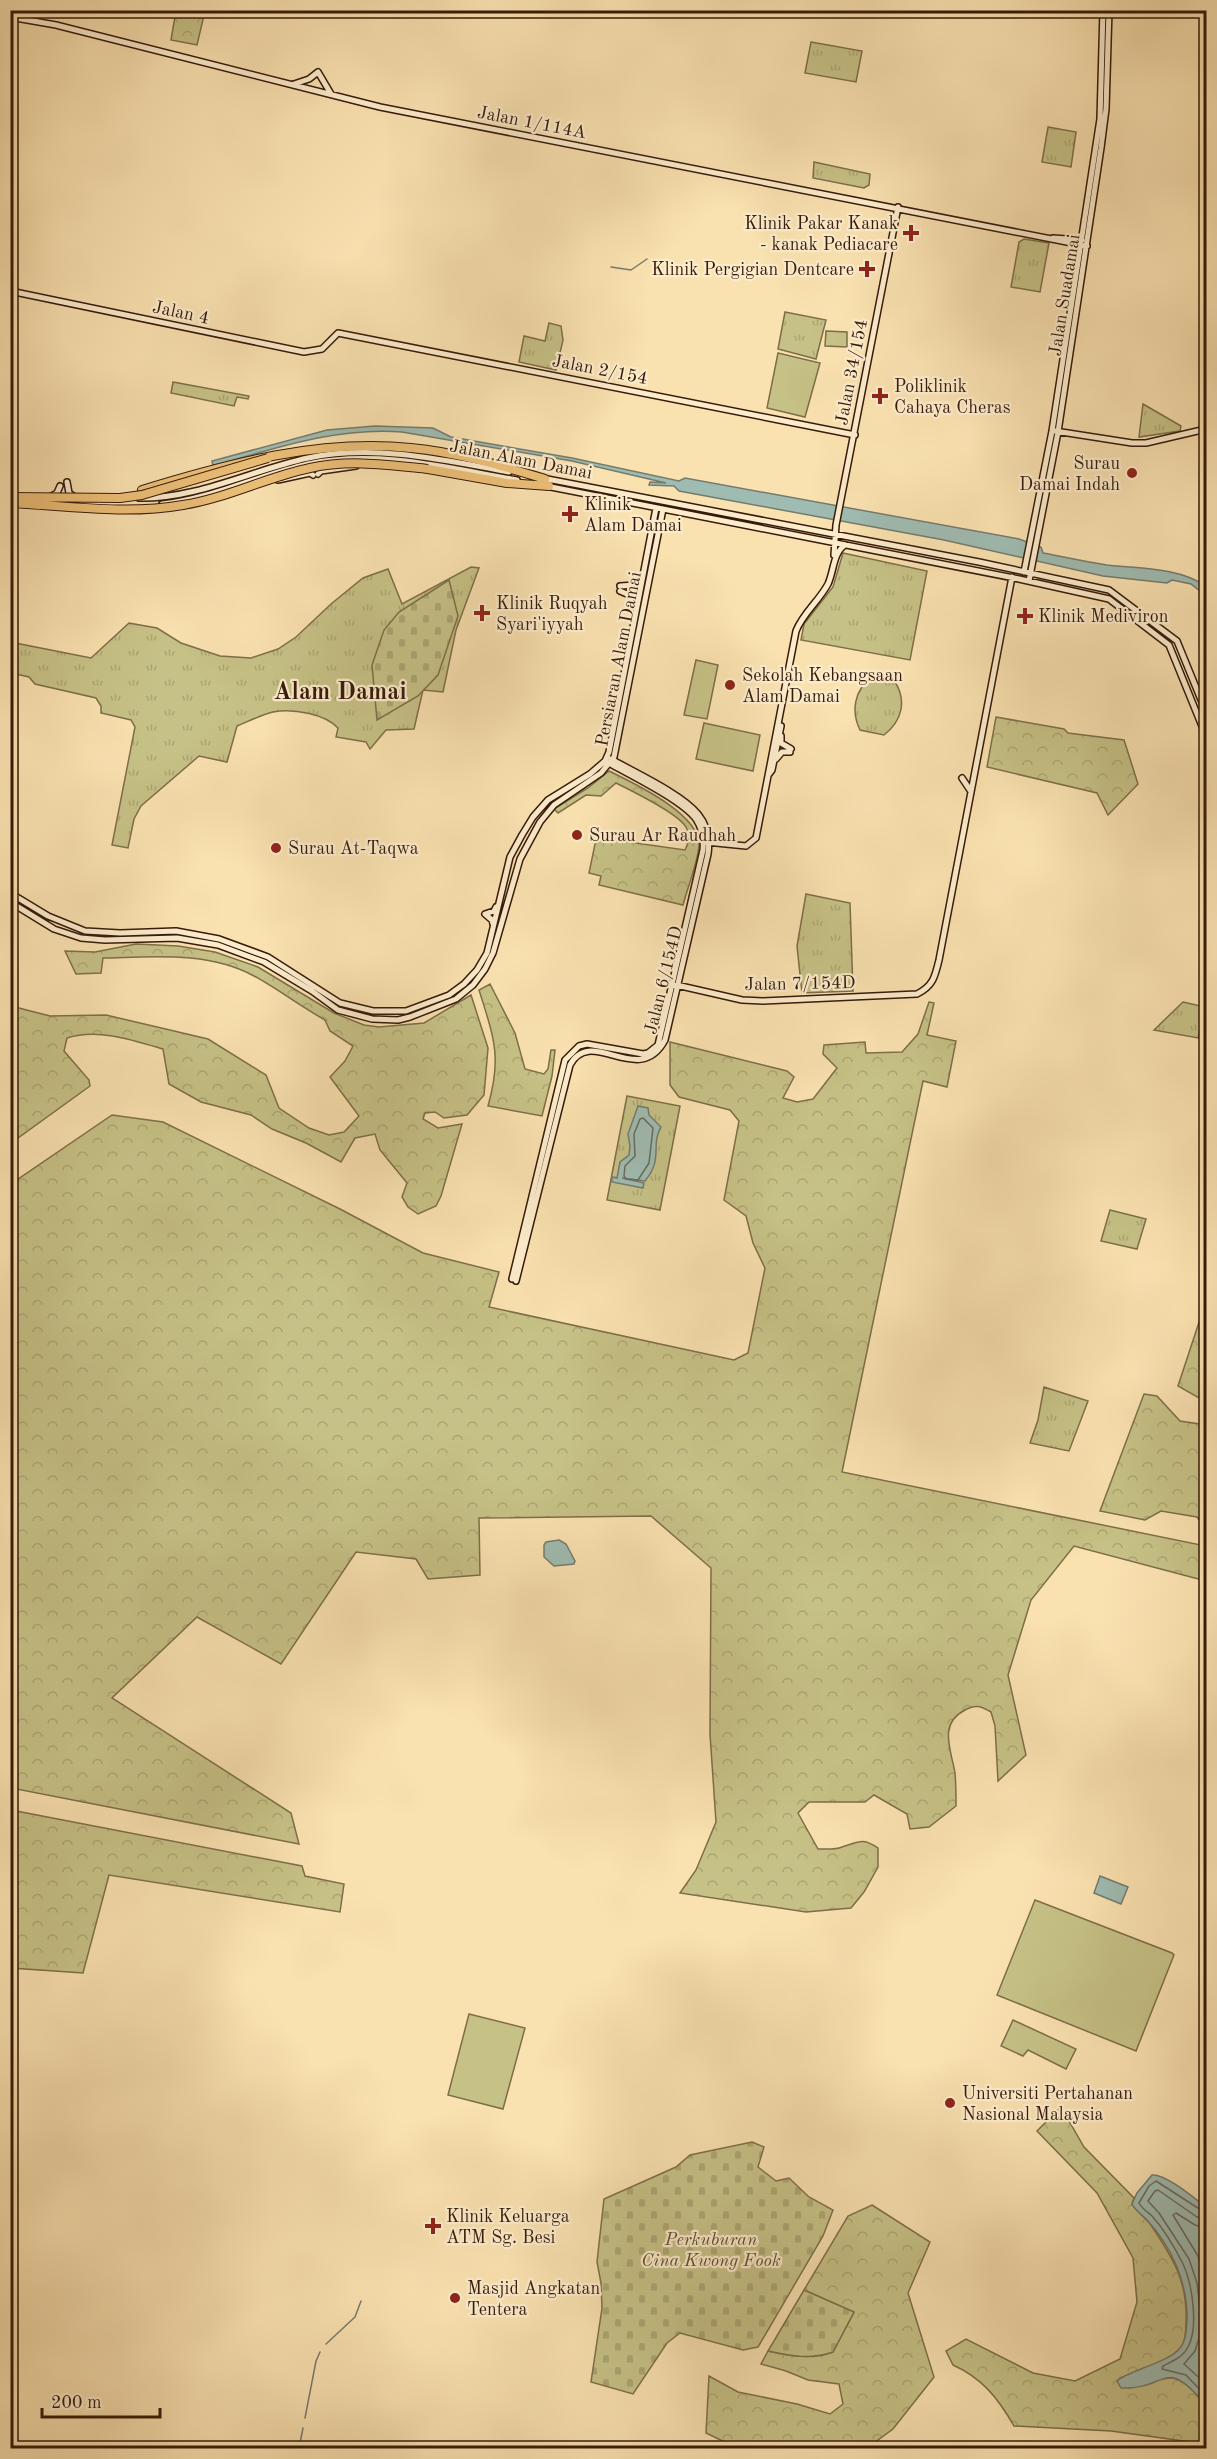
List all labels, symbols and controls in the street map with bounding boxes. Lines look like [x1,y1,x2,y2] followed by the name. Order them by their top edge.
[476,104,588,142] street label: Jalan 1/114A
[744,215,898,254] place label: Klinik Pakar Kanak - kanak Pediacare
[902,224,920,242] marker: Klinik Pakar Kanak - kanak Pediacare
[1046,233,1084,357] street label: Jalan Suadamai
[858,260,876,278] marker: Klinik Pergigian Dentcare
[651,261,854,279] place label: Klinik Pergigian Dentcare
[151,298,211,328] street label: Jalan 4
[833,318,871,427] street label: Jalan 34/154
[550,352,649,388] street label: Jalan 2/154
[894,378,1011,417] place label: Poliklinik Cahaya Cheras
[871,387,889,405] marker: Poliklinik Cahaya Cheras
[448,437,594,483] street label: Jalan Alam Damai
[1019,455,1120,494] place label: Surau Damai Indah
[1125,466,1139,480] marker: Surau Damai Indah
[584,496,682,535] place label: Klinik Alam Damai
[561,505,579,523] marker: Klinik Alam Damai
[593,570,645,748] street label: Persiaran Alam Damai
[496,595,608,634] place label: Klinik Ruqyah Syari'iyyah
[473,604,491,622] marker: Klinik Ruqyah Syari'iyyah
[1016,607,1034,625] marker: Klinik Mediviron
[1038,608,1169,626] place label: Klinik Mediviron
[742,667,903,706] place label: Sekolah Kebangsaan Alam Damai
[723,678,737,692] marker: Sekolah Kebangsaan Alam Damai
[273,681,407,705] district label: Alam Damai
[589,827,736,845] place label: Surau Ar Raudhah
[570,828,584,842] marker: Surau Ar Raudhah
[288,840,419,858] place label: Surau At-Taqwa
[269,841,283,855] marker: Surau At-Taqwa
[642,924,686,1036] street label: Jalan 6/154D
[744,974,856,994] street label: Jalan 7/154D
[962,2085,1133,2124] place label: Universiti Pertahanan Nasional Malaysia
[943,2096,957,2110] marker: Universiti Pertahanan Nasional Malaysia
[446,2208,570,2247] place label: Klinik Keluarga ATM Sg. Besi
[424,2217,442,2235] marker: Klinik Keluarga ATM Sg. Besi
[641,2231,781,2270] park label: Perkuburan Cina Kwong Fook
[467,2280,600,2319] place label: Masjid Angkatan Tentera
[448,2291,462,2305] marker: Masjid Angkatan Tentera
[42,2381,160,2419] scale bar
[51,2394,102,2412] text: 200 m

